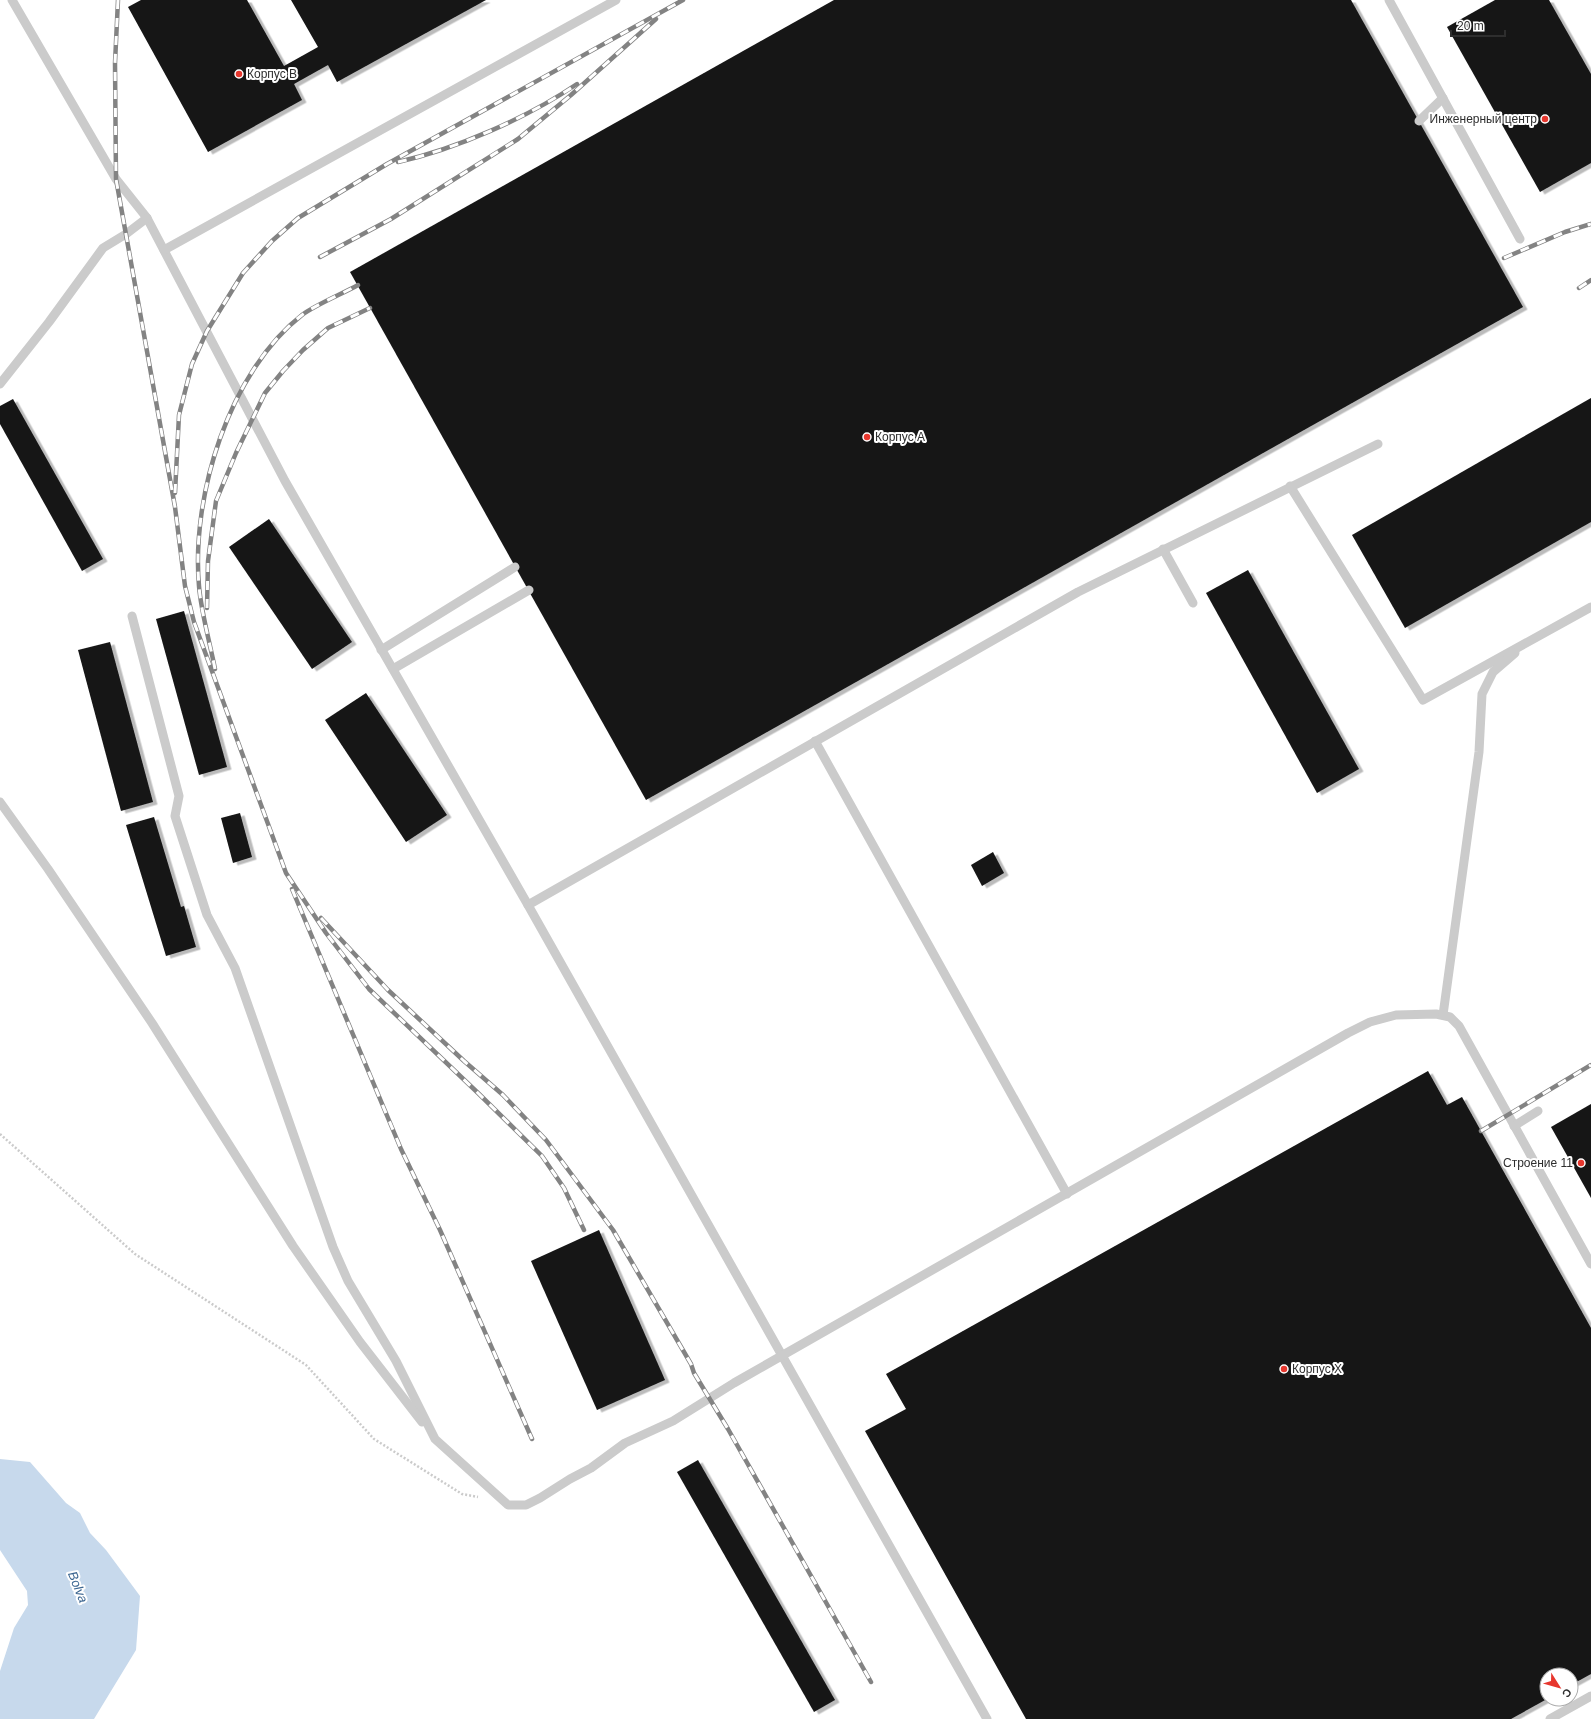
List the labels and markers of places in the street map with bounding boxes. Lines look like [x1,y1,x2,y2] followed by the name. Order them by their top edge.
[247,67,297,81] place label: Корпус В
[234,69,244,79] marker: Корпус В
[1430,112,1537,126] place label: Инженерный центр
[1540,114,1550,124] marker: Инженерный центр
[875,430,925,444] place label: Корпус А
[862,432,872,442] marker: Корпус А
[1503,1156,1573,1170] place label: Строение 11
[1576,1158,1586,1168] marker: Строение 11
[1292,1362,1342,1376] place label: Корпус Х
[1279,1364,1289,1374] marker: Корпус Х

